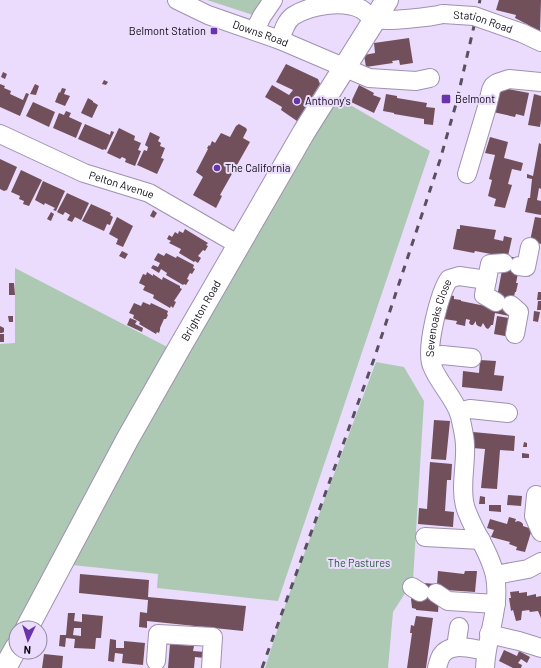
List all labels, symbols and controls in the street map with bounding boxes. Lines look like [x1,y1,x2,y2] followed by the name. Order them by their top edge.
[453,8,515,35] street label: Station Road
[231,17,291,49] street label: Downs Road
[129,24,206,37] place label: Belmont Station
[209,26,219,36] marker: Belmont Station
[455,92,495,105] place label: Belmont
[440,93,452,105] marker: Belmont
[305,94,351,107] place label: Anthony's
[292,96,302,106] marker: Anthony's
[225,161,290,174] place label: The California
[212,163,222,173] marker: The California
[88,168,157,201] street label: Pelton Avenue
[423,276,454,357] street label: Sevenoaks Close
[178,278,223,343] street label: Brighton Road
[328,556,390,569] park label: The Pastures
[8,620,48,660] north arrow
[23,644,31,657] text: N

